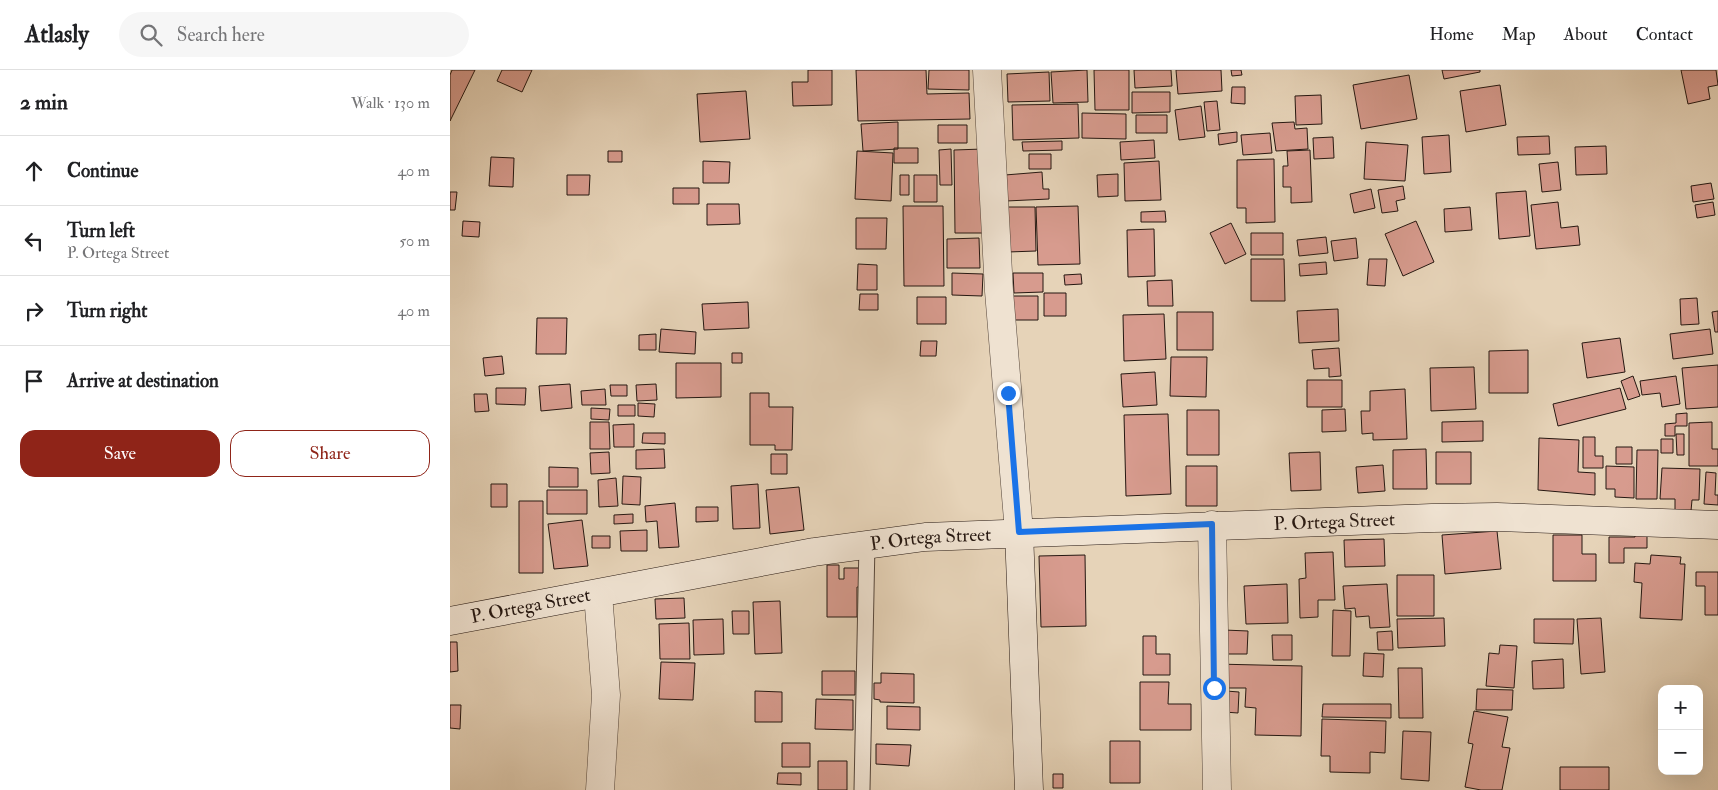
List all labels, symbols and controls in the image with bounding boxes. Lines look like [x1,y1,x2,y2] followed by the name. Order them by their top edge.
[119,12,469,57] search box
[25,19,89,50] text: Atlasly
[137,21,165,49] icon: search
[177,23,265,47] text: Search here
[1429,23,1474,46] text: Home
[1502,23,1536,46] text: Map
[1564,23,1608,46] text: About
[1636,23,1693,46] text: Contact
[20,89,68,116] text: 2 min
[351,93,430,113] text: Walk · 130 m
[20,157,48,185] icon: ahead
[67,159,138,183] text: Continue
[397,161,430,181] text: 40 m
[67,219,135,243] text: Turn left
[20,227,48,255] icon: left
[399,231,430,251] text: 50 m
[67,243,169,263] text: P. Ortega Street
[20,297,48,325] icon: right
[67,299,147,323] text: Turn right
[397,301,430,321] text: 40 m
[20,367,48,395] icon: arrive
[67,369,219,393] text: Arrive at destination
[997,382,1020,405] route end
[20,430,220,477] button: Save
[230,430,430,477] button: Share
[1273,507,1395,536] street label: P. Ortega Street
[869,523,992,556] street label: P. Ortega Street
[469,583,592,629] street label: P. Ortega Street
[1203,677,1226,700] route start
[1658,685,1703,775] map controls
[1658,685,1703,730] button: +
[1658,730,1703,775] button: −

